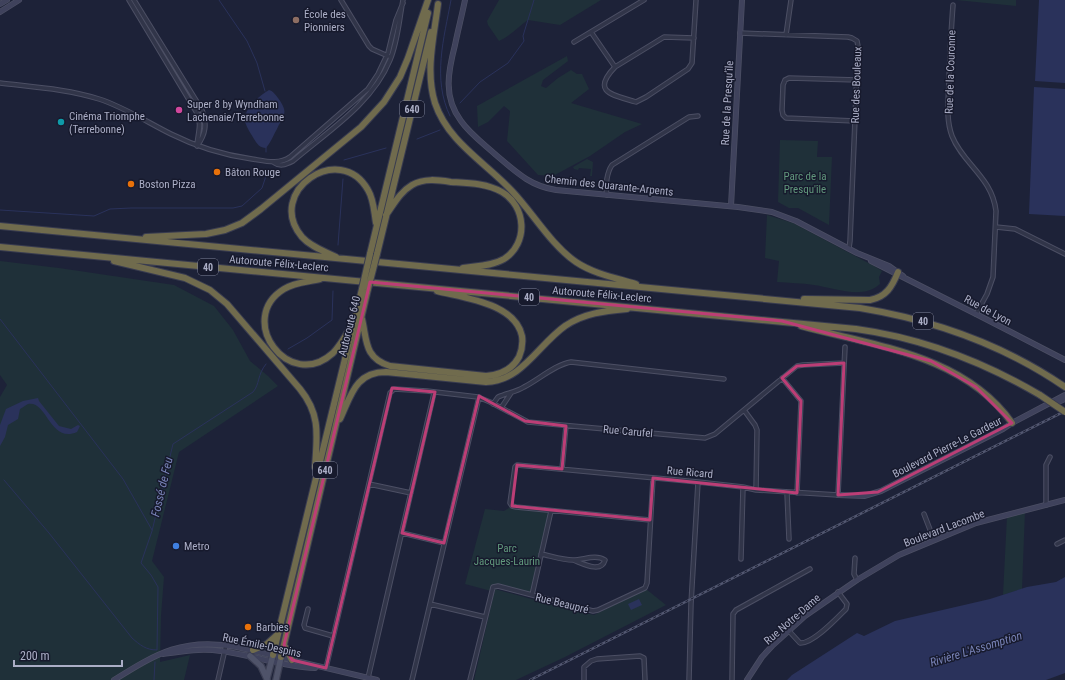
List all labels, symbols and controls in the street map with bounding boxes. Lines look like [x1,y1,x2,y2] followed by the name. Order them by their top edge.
[304,8,346,34] place label: École des Pionniers
[291,15,301,25] marker: École des Pionniers
[943,30,958,114] street label: Rue de la Couronne
[849,46,864,124] street label: Rue des Bouleaux
[719,60,736,146] street label: Rue de la Presqu'île
[187,98,284,124] place label: Super 8 by Wyndham Lachenaie/Terrebonne
[400,101,424,117] road number: 640
[174,105,184,115] marker: Super 8 by Wyndham Lachenaie/Terrebonne
[69,110,145,136] place label: Cinéma Triomphe (Terrebonne)
[56,117,66,127] marker: Cinéma Triomphe (Terrebonne)
[225,166,280,179] place label: Bâton Rouge
[212,167,222,177] marker: Bâton Rouge
[783,170,827,196] park label: Parc de la Presqu'île
[544,172,674,199] street label: Chemin des Quarante-Arpents
[139,178,196,191] place label: Boston Pizza
[126,179,136,189] marker: Boston Pizza
[229,253,329,274] street label: Autoroute Félix-Leclerc
[198,259,218,275] road number: 40
[552,284,652,305] street label: Autoroute Félix-Leclerc
[519,289,539,305] road number: 40
[962,293,1014,328] street label: Rue de Lyon
[336,295,363,358] street label: Autoroute 640
[913,313,933,329] road number: 40
[890,414,1005,481] street label: Boulevard Pierre-Le Gardeur
[602,423,653,440] street label: Rue Carufel
[148,456,176,518] water label: Fossé de Feu
[313,462,337,478] road number: 640
[666,464,714,481] street label: Rue Ricard
[902,507,986,550] street label: Boulevard Lacombe
[184,540,210,553] place label: Metro
[171,541,181,551] marker: Metro
[474,542,540,568] park label: Parc Jacques-Laurin
[534,591,590,616] street label: Rue Beaupré
[761,591,823,647] street label: Rue Notre-Dame
[256,621,289,634] place label: Barbies
[243,622,253,632] marker: Barbies
[928,628,1024,670] water label: Rivière L'Assomption
[221,631,303,660] street label: Rue Émile-Despins
[14,642,122,668] scale bar
[20,649,50,663] text: 200 m

